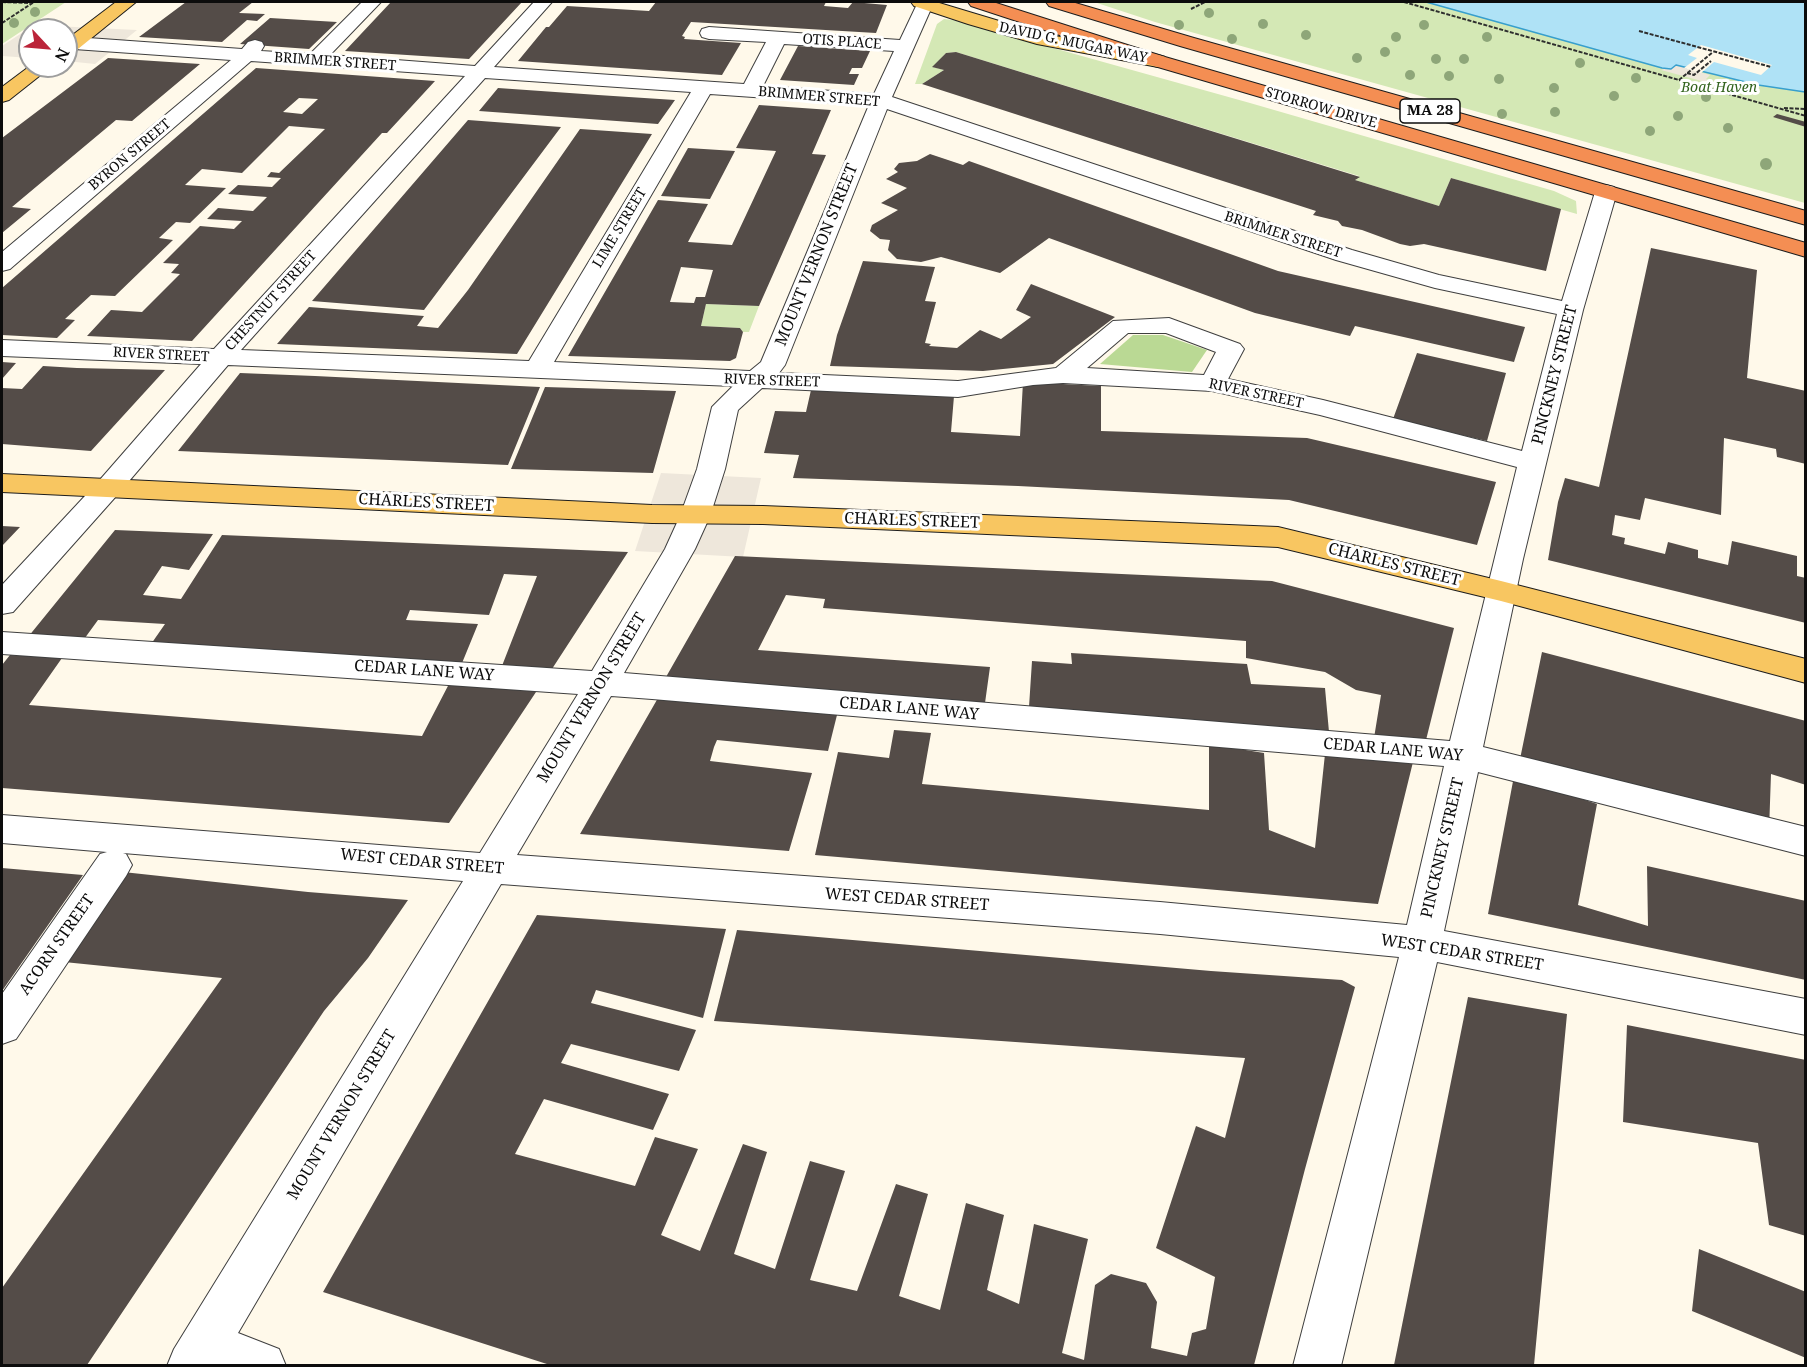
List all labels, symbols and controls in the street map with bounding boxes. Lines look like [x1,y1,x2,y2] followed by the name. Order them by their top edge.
[18,18,78,78] north arrow
[997,19,1149,67] street label: DAVID G. MUGAR WAY
[802,31,882,53] street label: OTIS PLACE
[50,45,75,65] text: N
[273,49,397,75] street label: BRIMMER STREET
[1681,80,1757,96] park label: Boat Haven
[757,83,881,111] street label: BRIMMER STREET
[1263,84,1379,132] street label: STORROW DRIVE
[1400,99,1460,123] road number: MA 28
[85,116,175,194] street label: BYRON STREET
[772,161,862,349] street label: MOUNT VERNON STREET
[589,185,651,271] street label: LIME STREET
[1222,208,1344,262] street label: BRIMMER STREET
[222,248,320,354] street label: CHESTNUT STREET
[1528,303,1582,447] street label: PINCKNEY STREET
[112,344,210,366] street label: RIVER STREET
[724,371,820,391] street label: RIVER STREET
[1207,376,1305,412] street label: RIVER STREET
[358,490,494,516] street label: CHARLES STREET
[844,509,980,533] street label: CHARLES STREET
[1326,539,1462,591] street label: CHARLES STREET
[534,610,650,786] street label: MOUNT VERNON STREET
[353,657,495,685] street label: CEDAR LANE WAY
[838,693,980,725] street label: CEDAR LANE WAY
[1322,734,1464,766] street label: CEDAR LANE WAY
[1418,776,1468,920] street label: PINCKNEY STREET
[339,845,505,879] street label: WEST CEDAR STREET
[824,885,990,915] street label: WEST CEDAR STREET
[15,891,99,999] street label: ACORN STREET
[1379,931,1545,975] street label: WEST CEDAR STREET
[284,1027,400,1203] street label: MOUNT VERNON STREET

